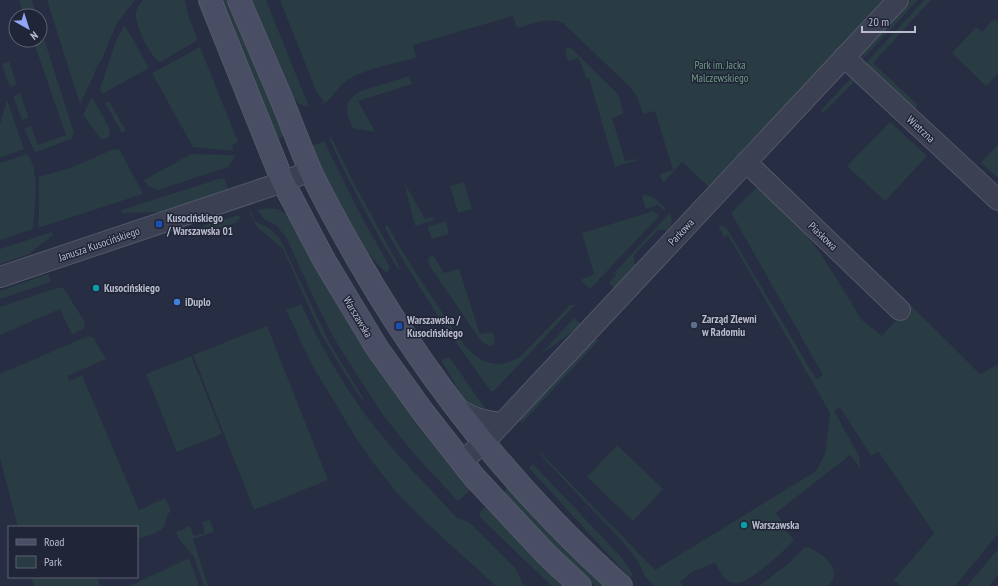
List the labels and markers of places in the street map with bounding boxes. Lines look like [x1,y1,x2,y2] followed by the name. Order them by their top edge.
[166,211,233,238] place label: Kusocińskiego / Warszawska 01
[154,219,164,229] marker: Kusocińskiego / Warszawska 01
[104,281,160,295] place label: Kusocińskiego
[91,283,101,293] marker: Kusocińskiego
[185,295,211,309] place label: iDuplo
[172,297,182,307] marker: iDuplo
[701,312,757,339] place label: Zarząd Zlewni w Radomiu
[406,313,463,340] place label: Warszawska / Kusocińskiego
[689,320,699,330] marker: Zarząd Zlewni w Radomiu
[394,321,404,331] marker: Warszawska / Kusocińskiego
[751,518,800,532] place label: Warszawska
[739,520,749,530] marker: Warszawska

